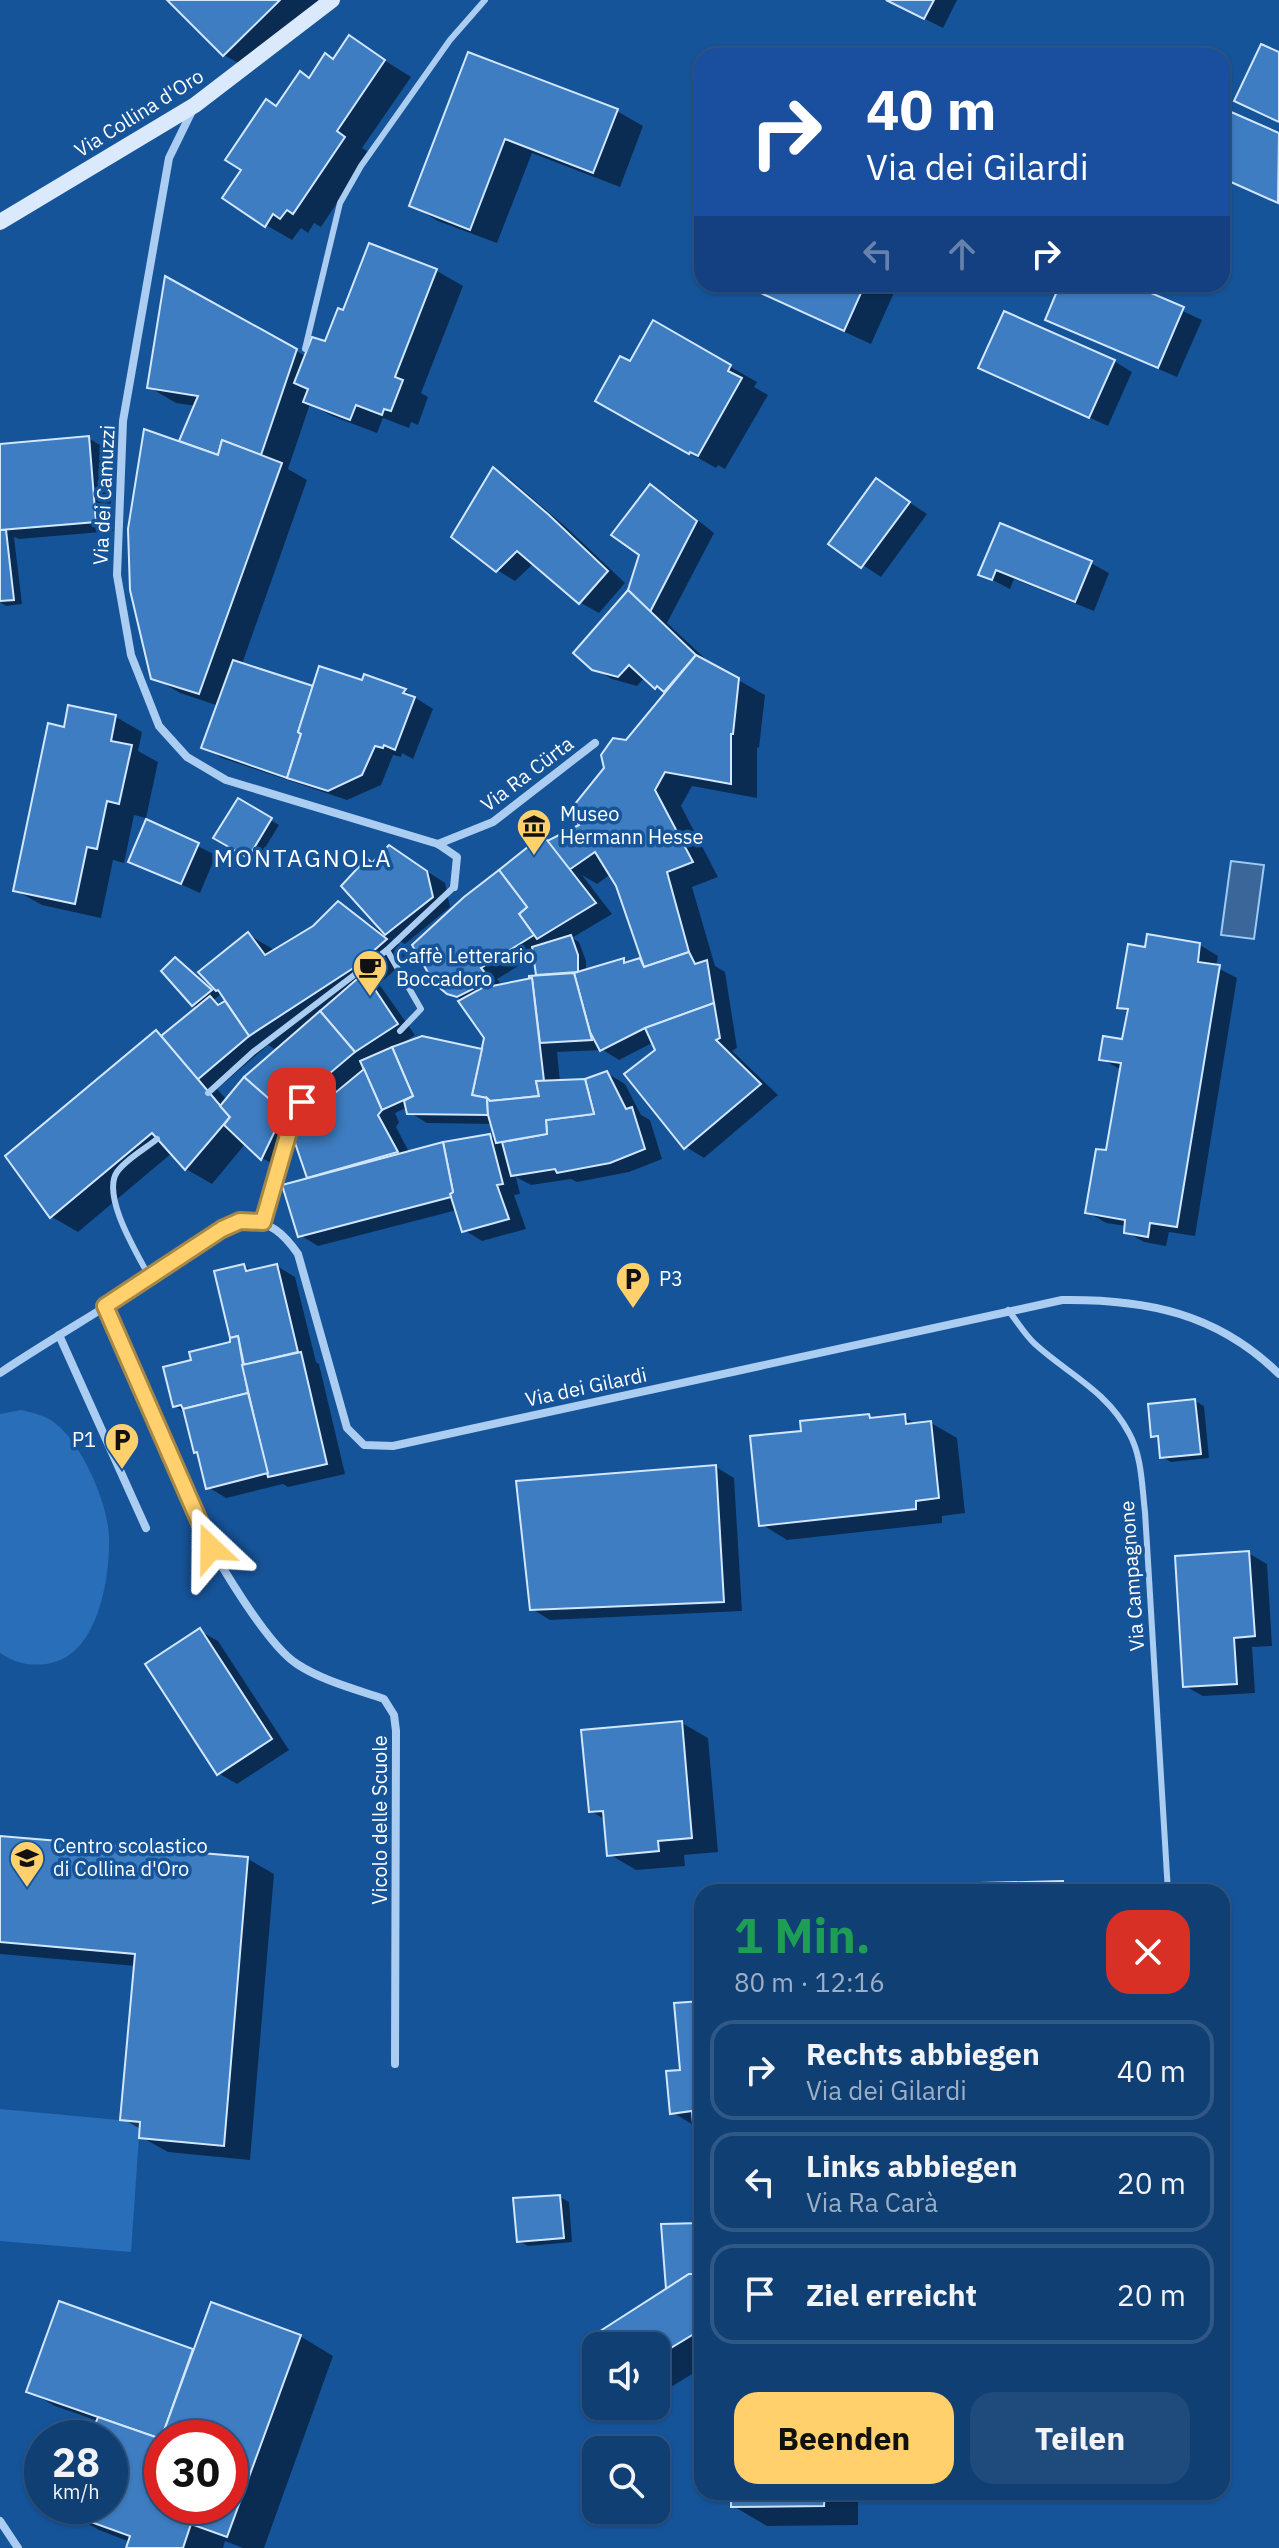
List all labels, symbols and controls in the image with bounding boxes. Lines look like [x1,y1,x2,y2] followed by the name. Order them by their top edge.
[69,62,208,163] street label: Via Collina d'Oro
[866,73,996,145] text: 40 m
[734,80,838,184] icon: right
[866,143,1089,190] text: Via dei Gilardi
[856,232,900,276] icon: left
[940,232,984,276] icon: ahead
[1024,232,1068,276] icon: right
[86,424,121,566] street label: Via dei Camuzzi
[475,730,579,817] street label: Via Ra Cürta
[560,800,704,850] place label: Museo Hermann Hesse
[515,807,553,857] museum icon: Museo Hermann Hesse
[213,842,393,874] district label: MONTAGNOLA
[396,942,535,992] place label: Caffè Letterario Boccadoro
[351,948,389,998] cafe icon: Caffè Letterario Boccadoro
[268,1068,336,1136] pin
[280,1080,324,1124] icon: arrive
[614,1260,652,1310] parking icon: P3
[659,1265,683,1292] place label: P3
[523,1360,649,1413] street label: Via dei Gilardi
[103,1421,141,1471] parking icon: P1
[72,1426,96,1453] place label: P1
[1113,1500,1150,1652] street label: Via Campagnone
[169,1506,253,1590] position arrow
[366,1735,393,1905] street label: Vicolo delle Scuole
[53,1832,208,1882] place label: Centro scolastico di Collina d'Oro
[8,1839,46,1889] school or university icon: Centro scolastico di Collina d'Oro
[734,1904,871,1966] text: 1 Min.
[1106,1910,1190,1994] button: close
[734,1965,885,1999] text: 80 m · 12:16
[806,2034,1040,2073] text: Rechts abbiegen
[738,2048,782,2092] icon: right
[1117,2051,1186,2090] text: 40 m
[806,2073,967,2107] text: Via dei Gilardi
[806,2146,1018,2185] text: Links abbiegen
[738,2160,782,2204] icon: left
[1117,2163,1186,2202] text: 20 m
[806,2185,938,2219] text: Via Ra Carà
[738,2272,782,2316] icon: arrive
[806,2275,977,2314] text: Ziel erreicht
[1117,2275,1186,2314] text: 20 m
[582,2332,670,2524] map controls
[582,2332,670,2420] button: sound
[734,2392,954,2484] button: Beenden
[970,2392,1190,2484] button: Teilen
[144,2420,248,2524] speed limit sign: 30
[52,2436,100,2488] text: 28
[582,2436,670,2524] button: search
[52,2478,100,2505] text: km/h

